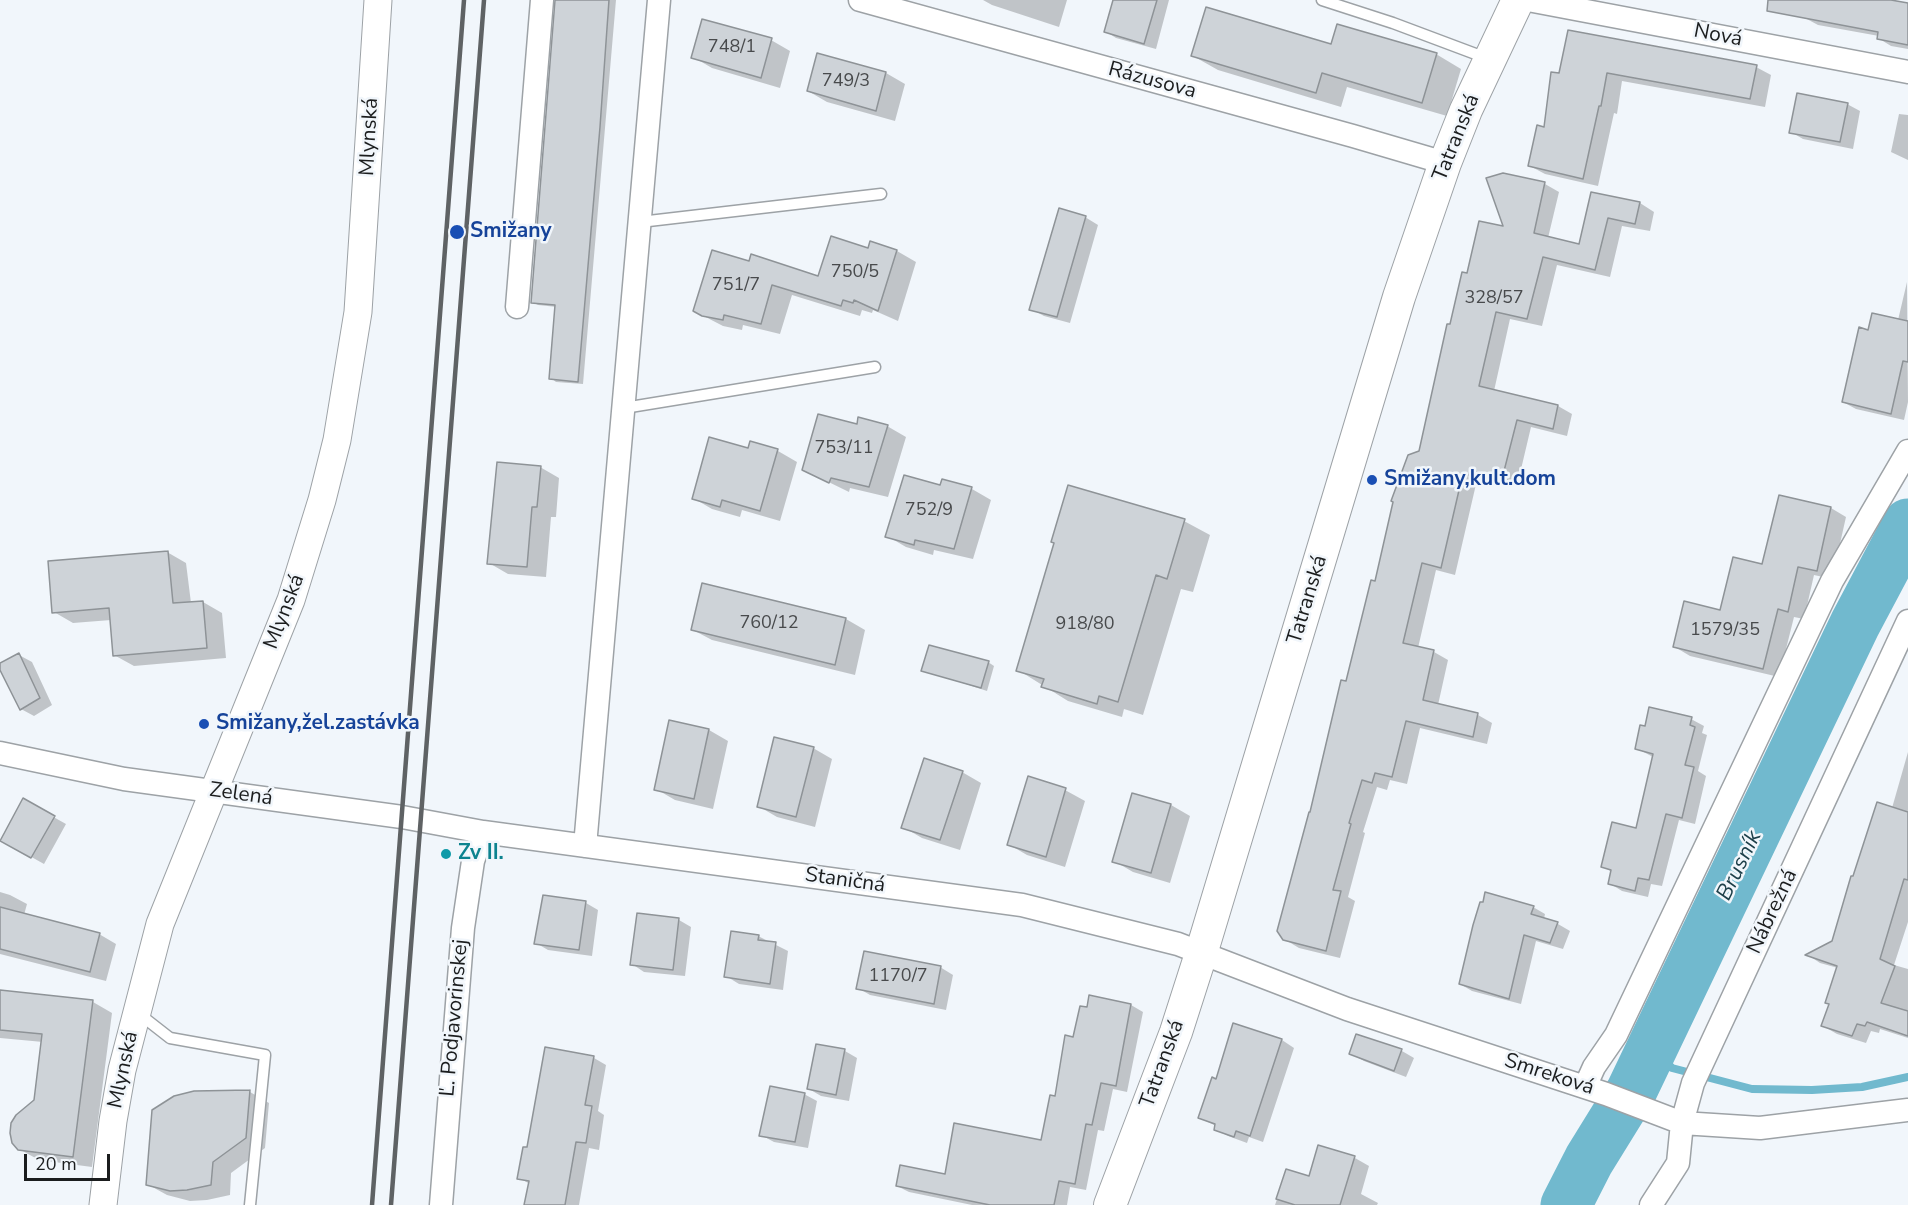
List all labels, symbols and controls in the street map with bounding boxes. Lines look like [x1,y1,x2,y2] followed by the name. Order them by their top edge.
[1692,19,1744,53] street label: Nová
[708,37,756,59] house number: 748/1
[1105,57,1199,105] street label: Rázusova
[822,71,870,93] house number: 749/3
[1428,91,1486,185] street label: Tatranská
[355,97,385,177] street label: Mlynská
[470,219,552,245] place label: Smižany
[448,223,466,241] marker: Smižany
[831,262,879,284] house number: 750/5
[712,275,760,297] house number: 751/7
[1464,288,1524,310] house number: 328/57
[814,438,874,460] house number: 753/11
[1384,467,1556,493] place label: Smižany,kult.dom
[1365,473,1379,487] marker: Smižany,kult.dom
[905,500,953,522] house number: 752/9
[1283,553,1333,647] street label: Tatranská
[259,571,311,653] street label: Mlynská
[739,613,799,635] house number: 760/12
[1055,614,1115,636] house number: 918/80
[1690,620,1760,642] house number: 1579/35
[216,711,420,737] place label: Smižany,žel.zastávka
[197,717,211,731] marker: Smižany,žel.zastávka
[208,778,274,812] street label: Zelená
[1712,827,1768,905] water label: Brusník
[458,841,504,867] place label: Zv II.
[439,847,453,861] marker: Zv II.
[803,863,887,899] street label: Staničná
[1743,866,1803,958] street label: Nábrežná
[436,938,474,1098] street label: Ľ. Podjavorinskej
[868,966,928,988] house number: 1170/7
[1135,1017,1191,1111] street label: Tatranská
[104,1029,144,1111] street label: Mlynská
[1501,1049,1597,1101] street label: Smreková
[27,1142,112,1180] scale bar
[35,1152,77,1176] text: 20 m

